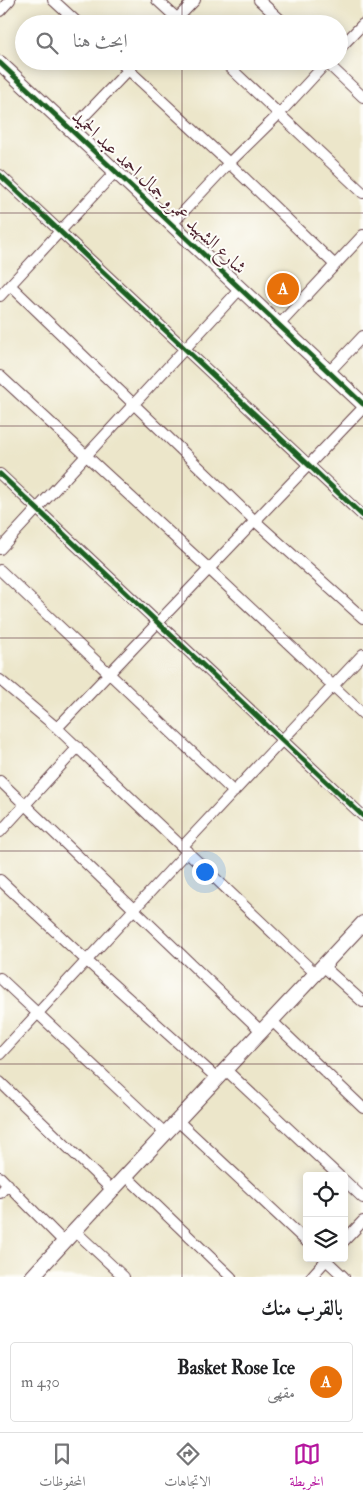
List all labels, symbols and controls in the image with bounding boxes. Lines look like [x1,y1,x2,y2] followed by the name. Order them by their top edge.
[15,15,348,70] search box
[33,29,61,57] icon: search
[73,29,128,53] text: ابحث هنا
[64,105,252,282] street label: شارع الشهيد عمرو جمال احمد عبد الحميد
[267,270,299,308] pin: A
[192,859,218,885] your location
[303,1172,348,1262] map controls
[303,1172,348,1217] button: locate
[303,1217,348,1262] button: layers
[261,1295,343,1322] text: بالقرب منك
[177,1356,295,1380] text: Basket Rose Ice
[21,1372,60,1392] text: 430 m
[321,1372,331,1392] text: A
[267,1383,295,1403] text: مقهى
[39,1440,86,1495] tab: المحفوظات
[164,1440,211,1495] tab: الاتجاهات
[290,1440,324,1495] tab: الخريطة

